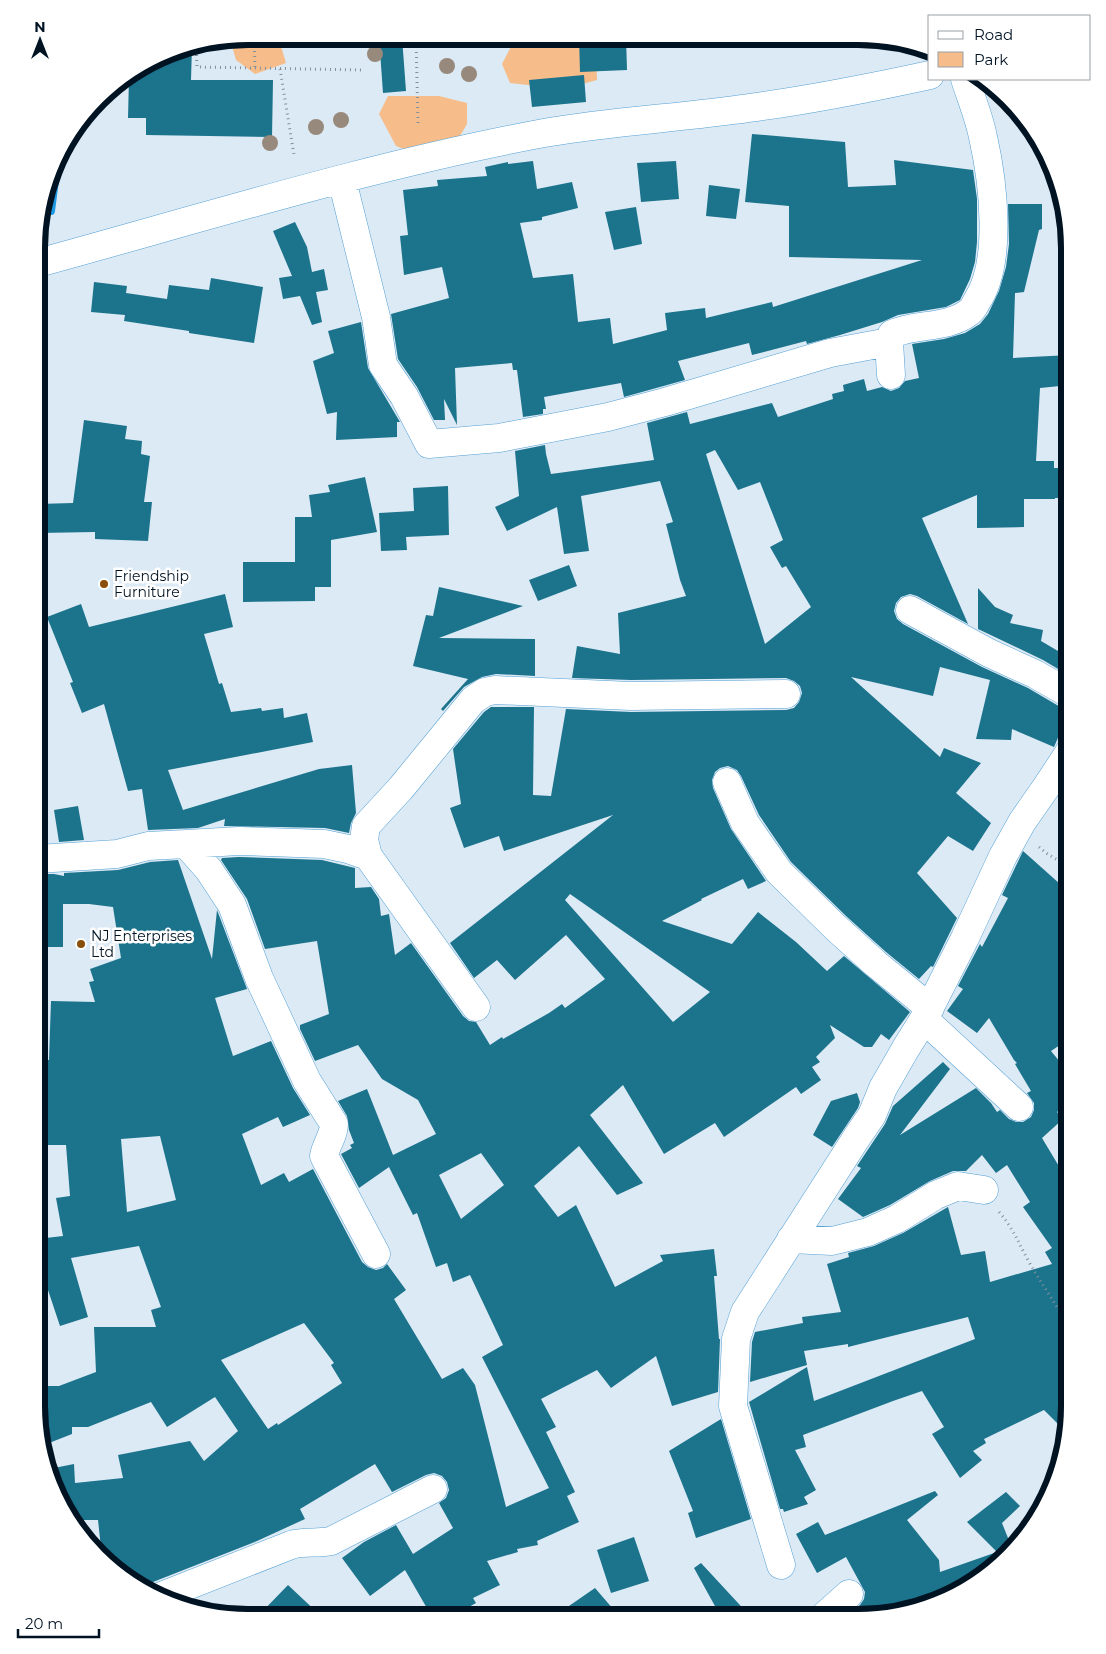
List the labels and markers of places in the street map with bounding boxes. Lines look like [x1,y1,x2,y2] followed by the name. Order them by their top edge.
[114,567,189,601] place label: Friendship Furniture
[98,578,110,590] marker: Friendship Furniture
[91,927,192,961] place label: NJ Enterprises Ltd
[75,938,87,950] marker: NJ Enterprises Ltd

